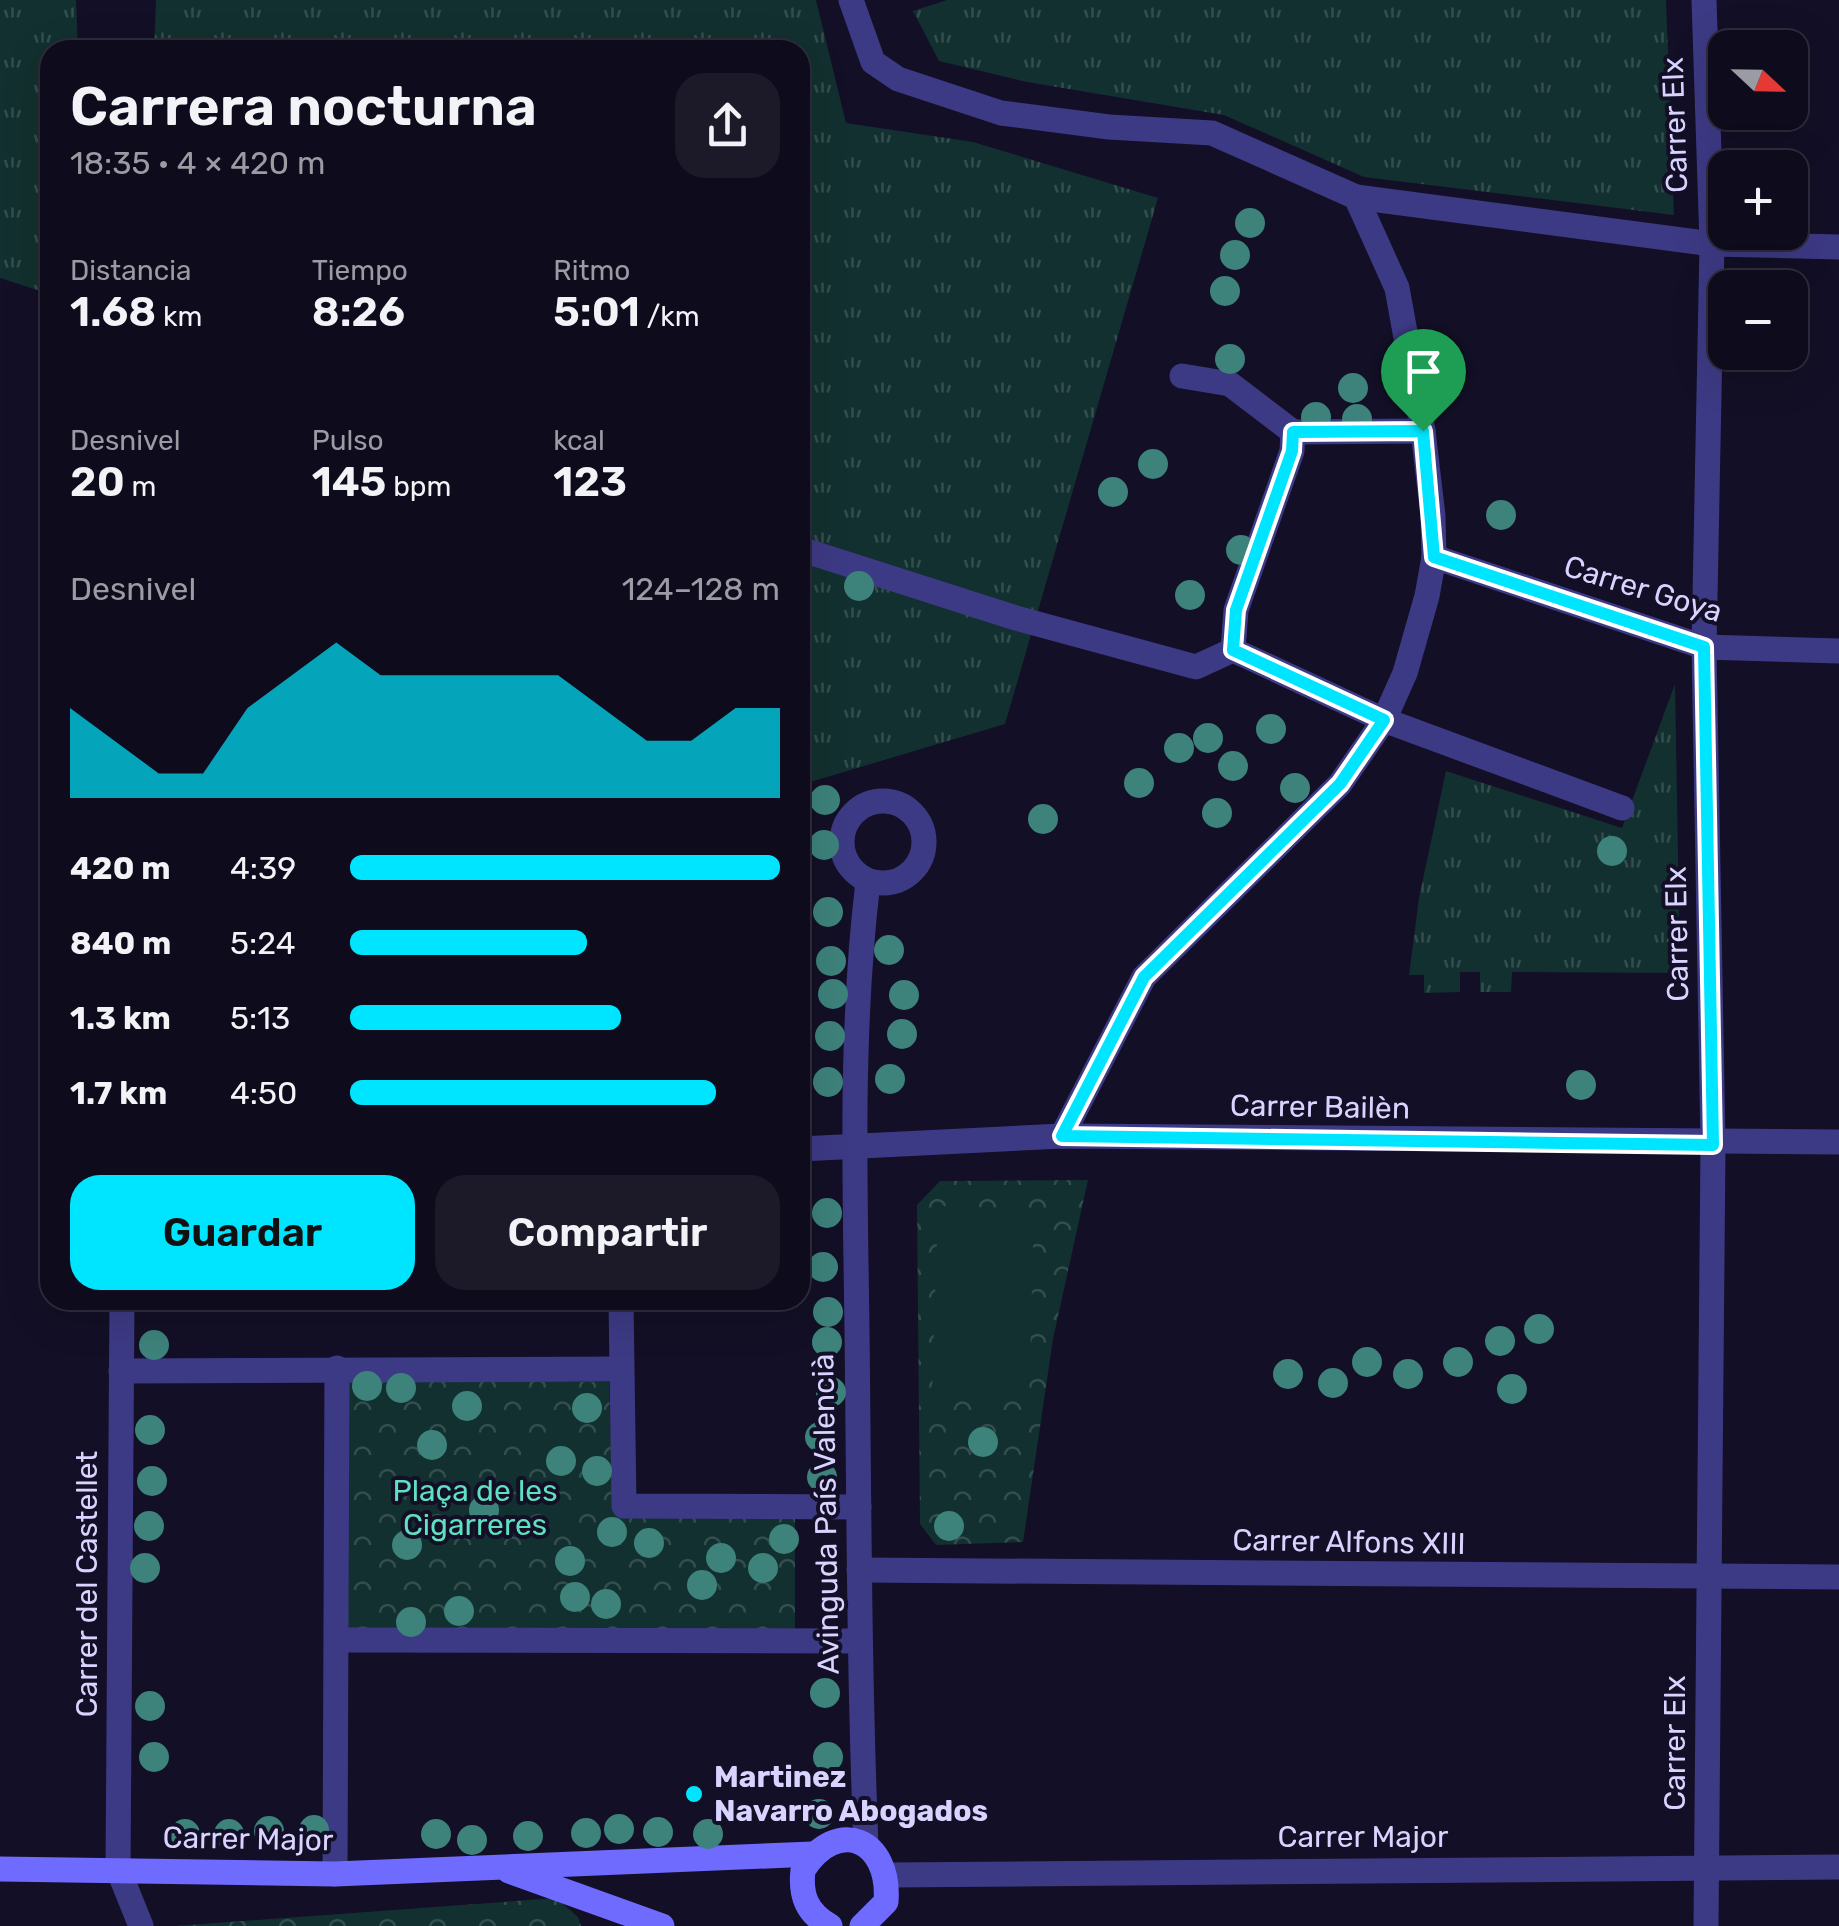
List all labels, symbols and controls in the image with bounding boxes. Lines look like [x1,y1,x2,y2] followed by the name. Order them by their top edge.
[1708,30,1808,130] north arrow
[1708,30,1808,370] map controls
[1655,57,1695,193] street label: Carrer Elx
[675,73,780,178] button: share
[70,74,537,139] text: Carrera nocturna
[70,144,325,182] text: 18:35 · 4 × 420 m
[1708,150,1808,250] button: +
[70,254,191,287] text: Distancia
[312,254,408,287] text: Tiempo
[553,254,630,287] text: Ritmo
[1708,270,1808,370] button: −
[70,287,156,337] text: 1.68
[312,287,405,337] text: 8:26
[553,287,640,337] text: 5:01
[156,300,202,333] text: km
[640,300,700,333] text: /km
[1381,329,1466,432] pin
[1396,344,1451,399] icon: arrive
[70,424,180,457] text: Desnivel
[312,424,384,457] text: Pulso
[553,424,605,457] text: kcal
[70,457,125,507] text: 20
[312,457,386,507] text: 145
[553,457,627,507] text: 123
[125,470,156,503] text: m
[386,470,451,503] text: bpm
[1560,548,1726,630] street label: Carrer Goya
[70,570,196,608] text: Desnivel
[622,570,780,608] text: 124–128 m
[70,849,171,887] text: 420 m
[230,849,296,887] text: 4:39
[1658,866,1696,1002] street label: Carrer Elx
[70,924,171,962] text: 840 m
[230,924,296,962] text: 5:24
[70,999,171,1037] text: 1.3 km
[230,999,290,1037] text: 5:13
[70,1074,167,1112] text: 1.7 km
[230,1074,297,1112] text: 4:50
[1230,1087,1410,1127] street label: Carrer Bailèn
[70,1175,415,1290] button: Guardar
[435,1175,780,1290] button: Compartir
[805,1353,847,1675] street label: Avinguda País Valencià
[69,1450,105,1717] street label: Carrer del Castellet
[393,1473,557,1543] park label: Plaça de les Cigarreres
[1232,1522,1466,1562] street label: Carrer Alfons XIII
[1657,1675,1693,1811] street label: Carrer Elx
[714,1759,988,1829] place label: Martinez Navarro Abogados
[683,1783,705,1805] marker: Martinez Navarro Abogados
[1278,1819,1449,1855] street label: Carrer Major
[162,1820,334,1858] street label: Carrer Major

